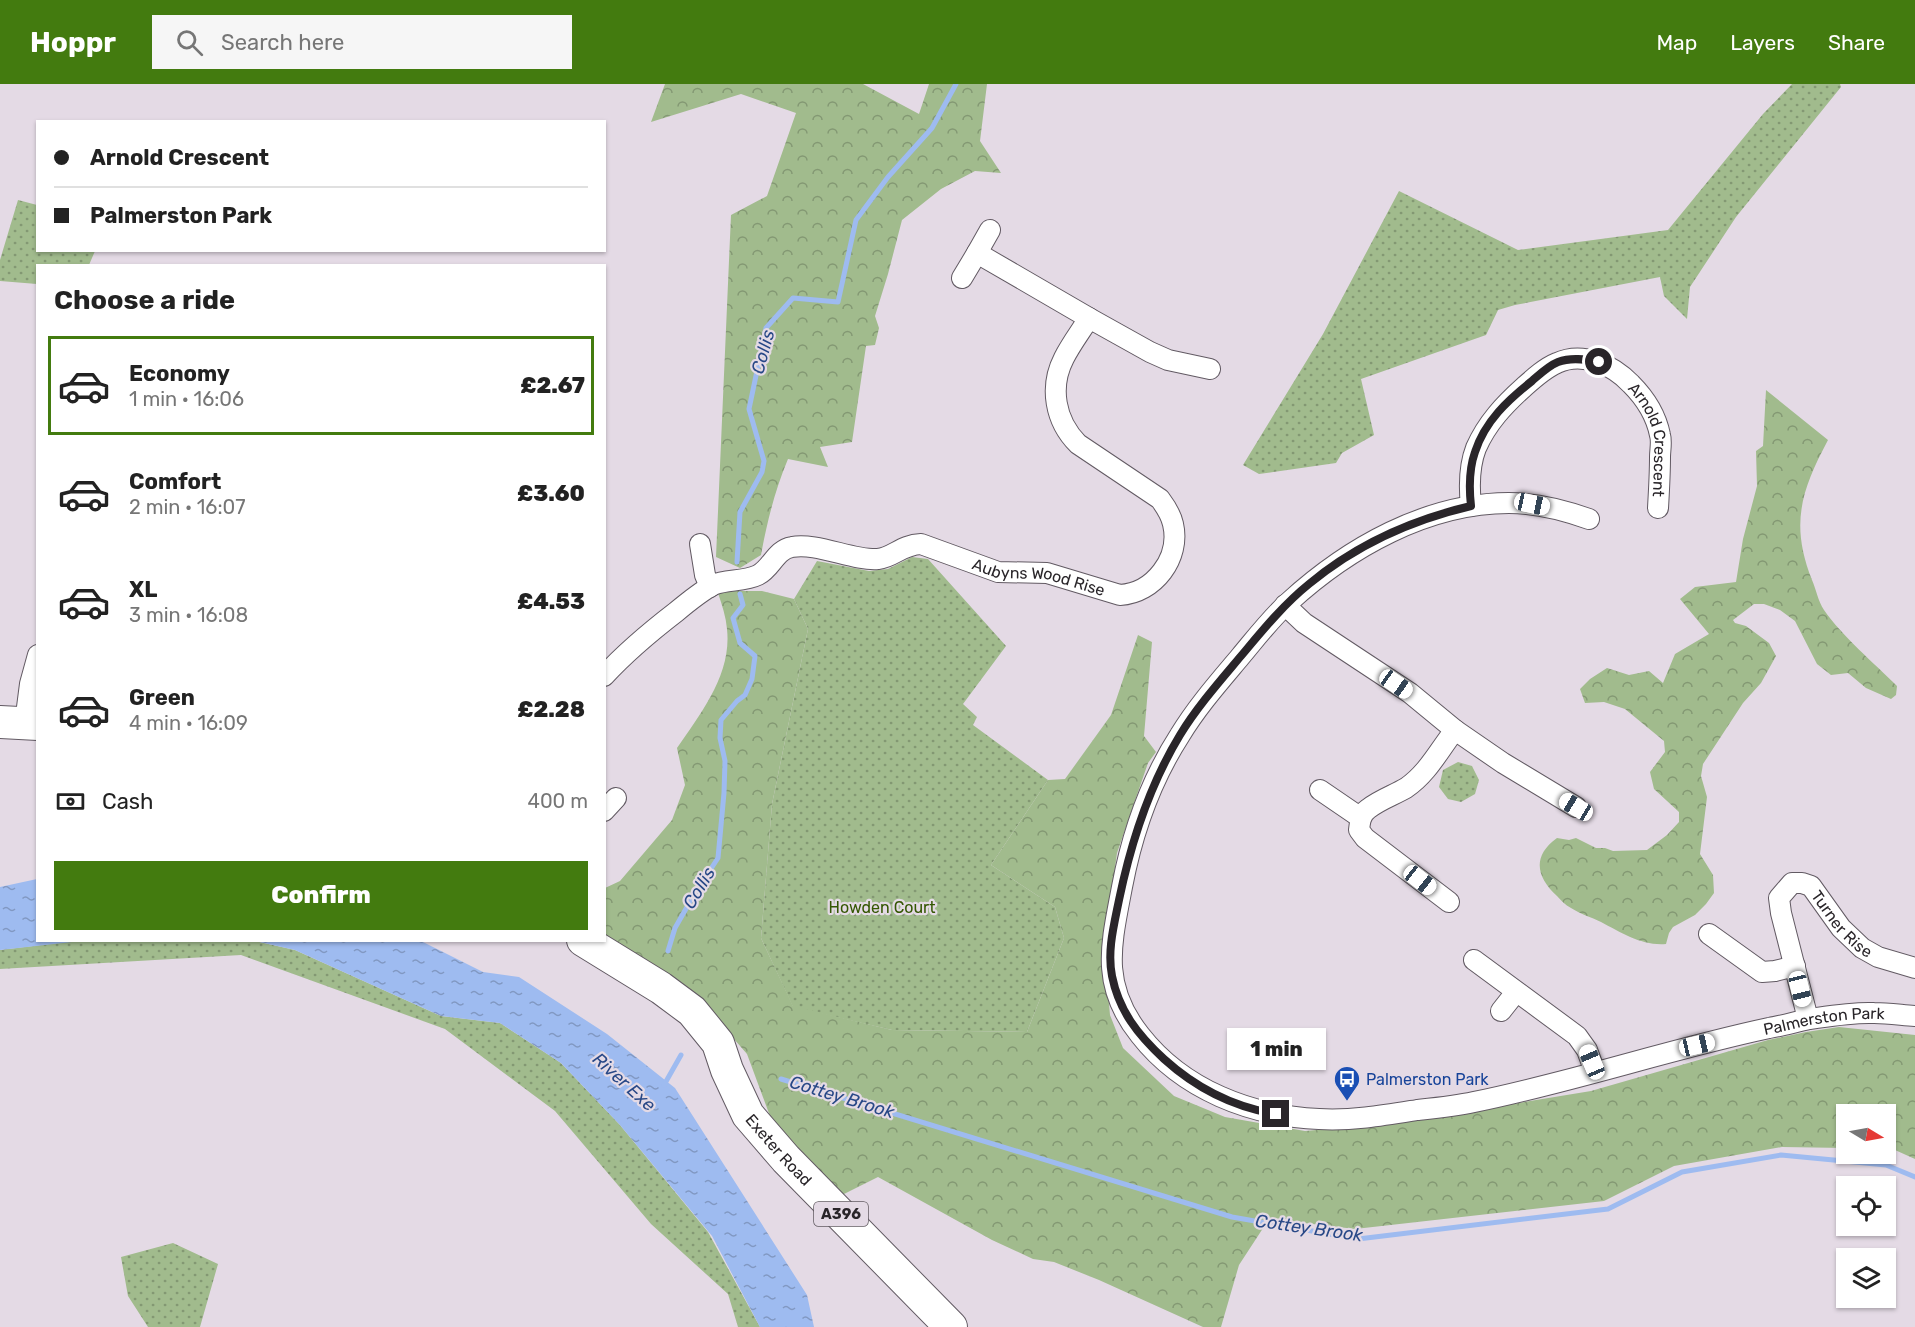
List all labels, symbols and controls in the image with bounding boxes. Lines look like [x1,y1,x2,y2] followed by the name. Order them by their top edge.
[152,15,572,69] search box
[30,26,116,59] text: Hoppr
[173,26,206,59] icon: search
[221,29,344,56] text: Search here
[1656,30,1697,55] text: Map
[1730,30,1795,55] text: Layers
[1828,30,1885,55] text: Share
[90,144,269,171] text: Arnold Crescent
[90,202,272,229] text: Palmerston Park
[54,284,235,316] text: Choose a ride
[747,328,779,376] water label: Collis
[1585,348,1612,375] route start
[57,359,111,413] icon: car
[129,360,230,387] text: Economy
[520,372,585,399] text: £2.67
[1625,378,1670,497] street label: Arnold Crescent
[129,387,244,411] text: 1 min · 16:06
[57,467,111,521] icon: car
[129,468,221,495] text: Comfort
[517,480,585,507] text: £3.60
[1513,491,1551,517] car
[129,495,245,519] text: 2 min · 16:07
[970,554,1107,599] street label: Aubyns Wood Rise
[57,575,111,629] icon: car
[129,576,157,603] text: XL
[517,588,585,615] text: £4.53
[129,603,248,627] text: 3 min · 16:08
[1376,666,1416,702] car
[57,683,111,737] icon: car
[129,684,195,711] text: Green
[517,696,585,723] text: £2.28
[129,711,248,735] text: 4 min · 16:09
[54,785,87,818] icon: cash
[102,788,153,815] text: Cash
[528,789,588,813] text: 400 m
[1556,790,1596,824] car
[54,861,588,930] button: Confirm
[1400,862,1440,898] car
[678,863,720,913] water label: Collis
[1808,886,1876,961] street label: Turner Rise
[829,898,935,917] park label: Howden Court
[1787,969,1813,1009] car
[1761,1003,1886,1038] street label: Palmerston Park
[1226,1027,1326,1069] callout: 1 min
[1677,1032,1717,1058] car
[1250,1037,1303,1061] text: 1 min
[1577,1042,1607,1082] car
[588,1048,660,1116] water label: River Exe
[1332,1064,1362,1102] bus stop icon: Palmerston Park
[1366,1070,1489,1089] place label: Palmerston Park
[787,1071,898,1124] water label: Cottey Brook
[1262,1100,1289,1127] route end
[1836,1104,1896,1164] north arrow
[1836,1104,1896,1308] map controls
[742,1110,816,1189] street label: Exeter Road
[1836,1176,1896,1236] button: locate
[814,1202,868,1226] road number: A396
[1254,1210,1365,1247] water label: Cottey Brook
[1836,1248,1896,1308] button: layers

